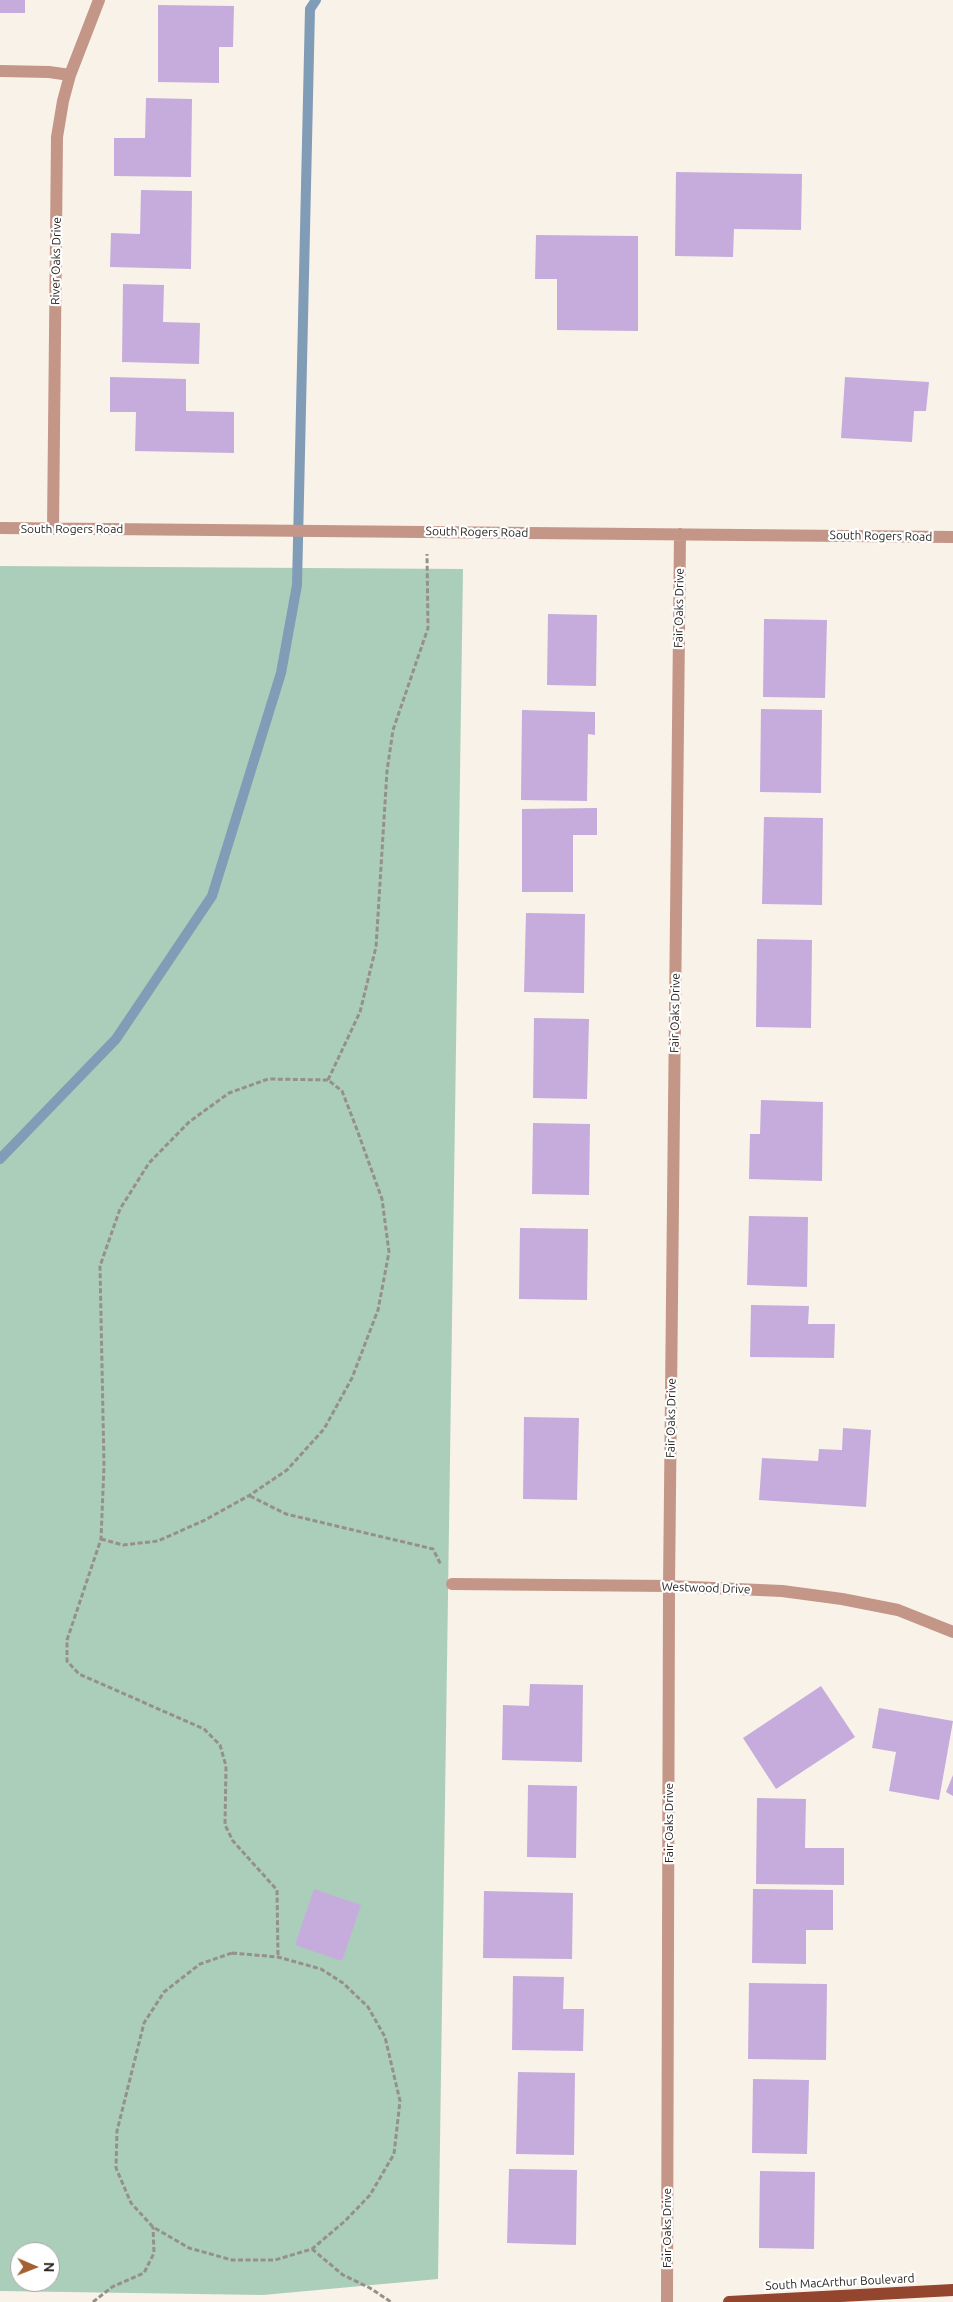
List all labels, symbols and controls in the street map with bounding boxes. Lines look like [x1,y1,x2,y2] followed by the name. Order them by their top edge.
[48,217,64,305] street label: River Oaks Drive
[21,522,123,536] street label: South Rogers Road
[426,524,528,540] street label: South Rogers Road
[830,528,932,544] street label: South Rogers Road
[671,568,687,648] street label: Fair Oaks Drive
[667,973,683,1053] street label: Fair Oaks Drive
[663,1378,679,1458] street label: Fair Oaks Drive
[661,1579,751,1597] street label: Westwood Drive
[662,1783,676,1863] street label: Fair Oaks Drive
[660,2188,674,2268] street label: Fair Oaks Drive
[10,2242,60,2292] north arrow
[41,2262,57,2273] text: N
[765,2271,915,2293] street label: South MacArthur Boulevard

